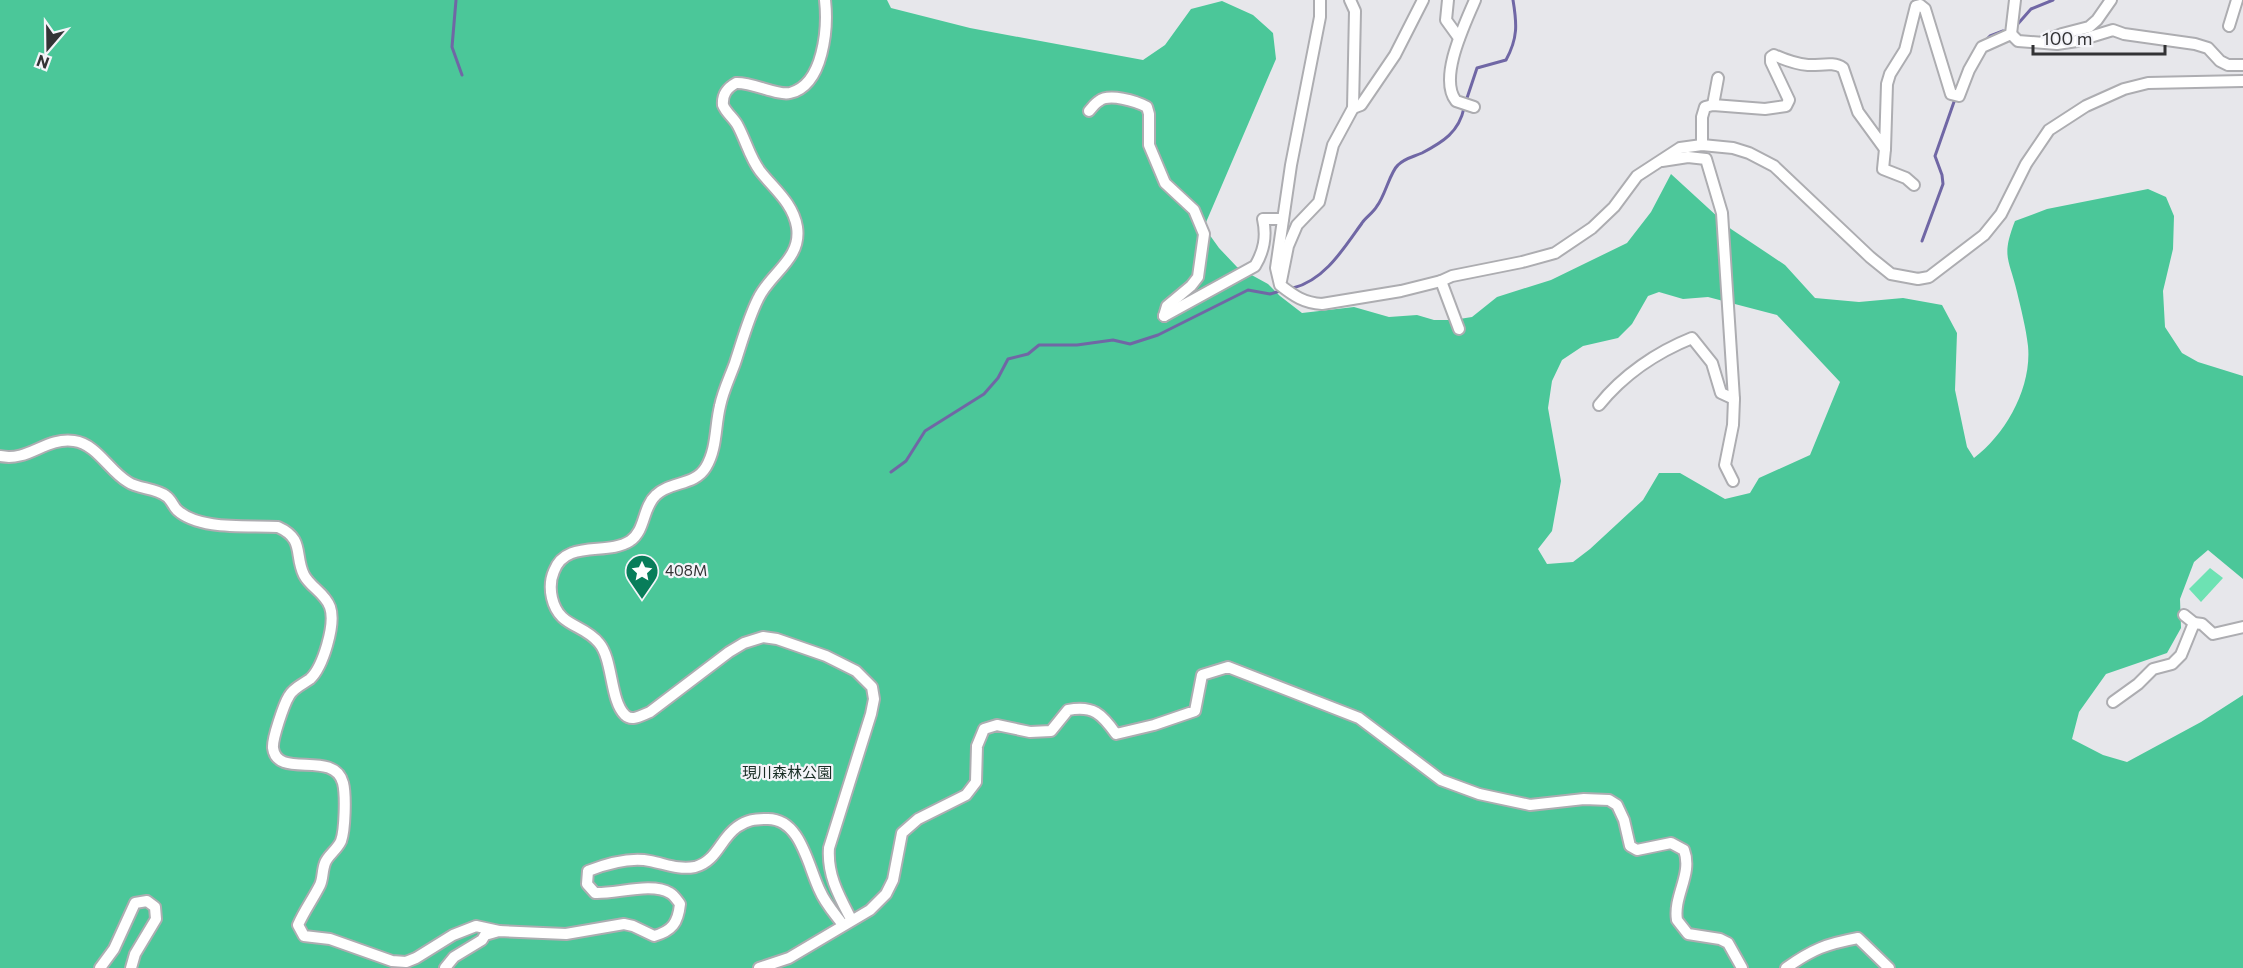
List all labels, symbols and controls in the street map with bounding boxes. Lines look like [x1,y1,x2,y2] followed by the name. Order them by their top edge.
[18,18,78,78] north arrow
[2033,18,2165,56] scale bar
[2042,27,2092,49] text: 100 m
[34,52,52,74] text: N
[624,553,660,600] place icon: 408M
[665,561,707,579] place label: 408M
[742,763,832,781] park label: 現川森林公園

